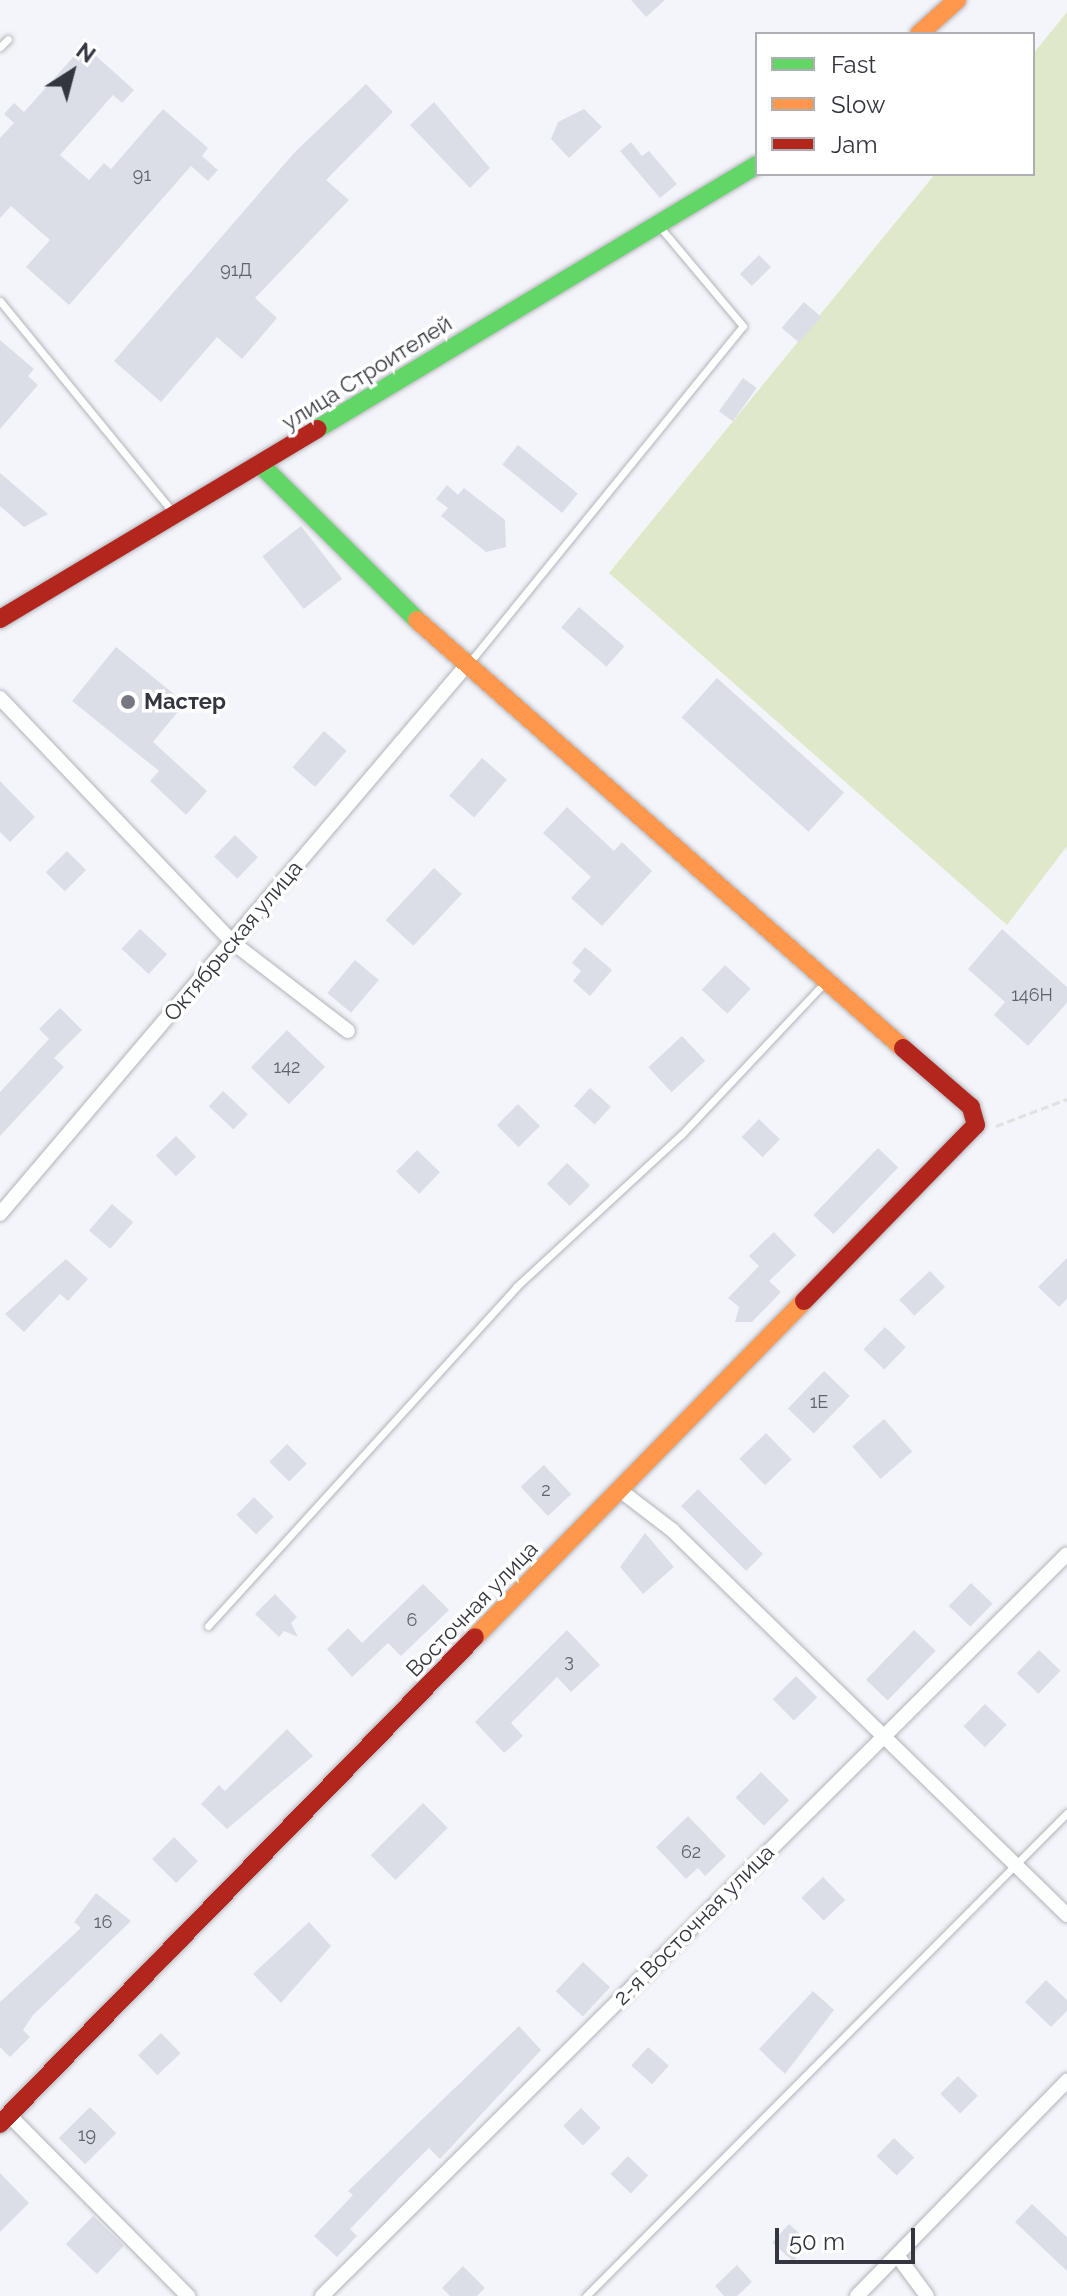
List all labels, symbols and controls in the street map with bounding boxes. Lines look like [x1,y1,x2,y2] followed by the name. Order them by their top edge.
[32,32,112,112] north arrow
[755,32,1035,176] legend
[72,37,101,68] text: N
[831,50,876,79] text: Fast
[831,90,885,119] text: Slow
[831,130,877,159] text: Jam
[133,164,151,186] house number: 91
[220,259,252,281] house number: 91Д
[277,310,457,436] street label: улица Строителей
[144,689,226,715] place label: Мастер
[119,693,137,711] marker: Мастер
[158,855,308,1027] street label: Октябрьская улица
[1011,984,1053,1006] house number: 146Н
[274,1056,300,1078] house number: 142
[810,1391,828,1413] house number: 1Е
[541,1479,551,1501] house number: 2
[400,1536,544,1682] street label: Восточная улица
[407,1609,417,1631] house number: 6
[564,1650,574,1672] house number: 3
[608,1839,780,2011] street label: 2-я Восточная улица
[681,1841,701,1863] house number: 62
[94,1911,112,1933] house number: 16
[78,2124,96,2146] house number: 19
[779,2212,919,2262] scale bar
[789,2227,845,2256] text: 50 m

